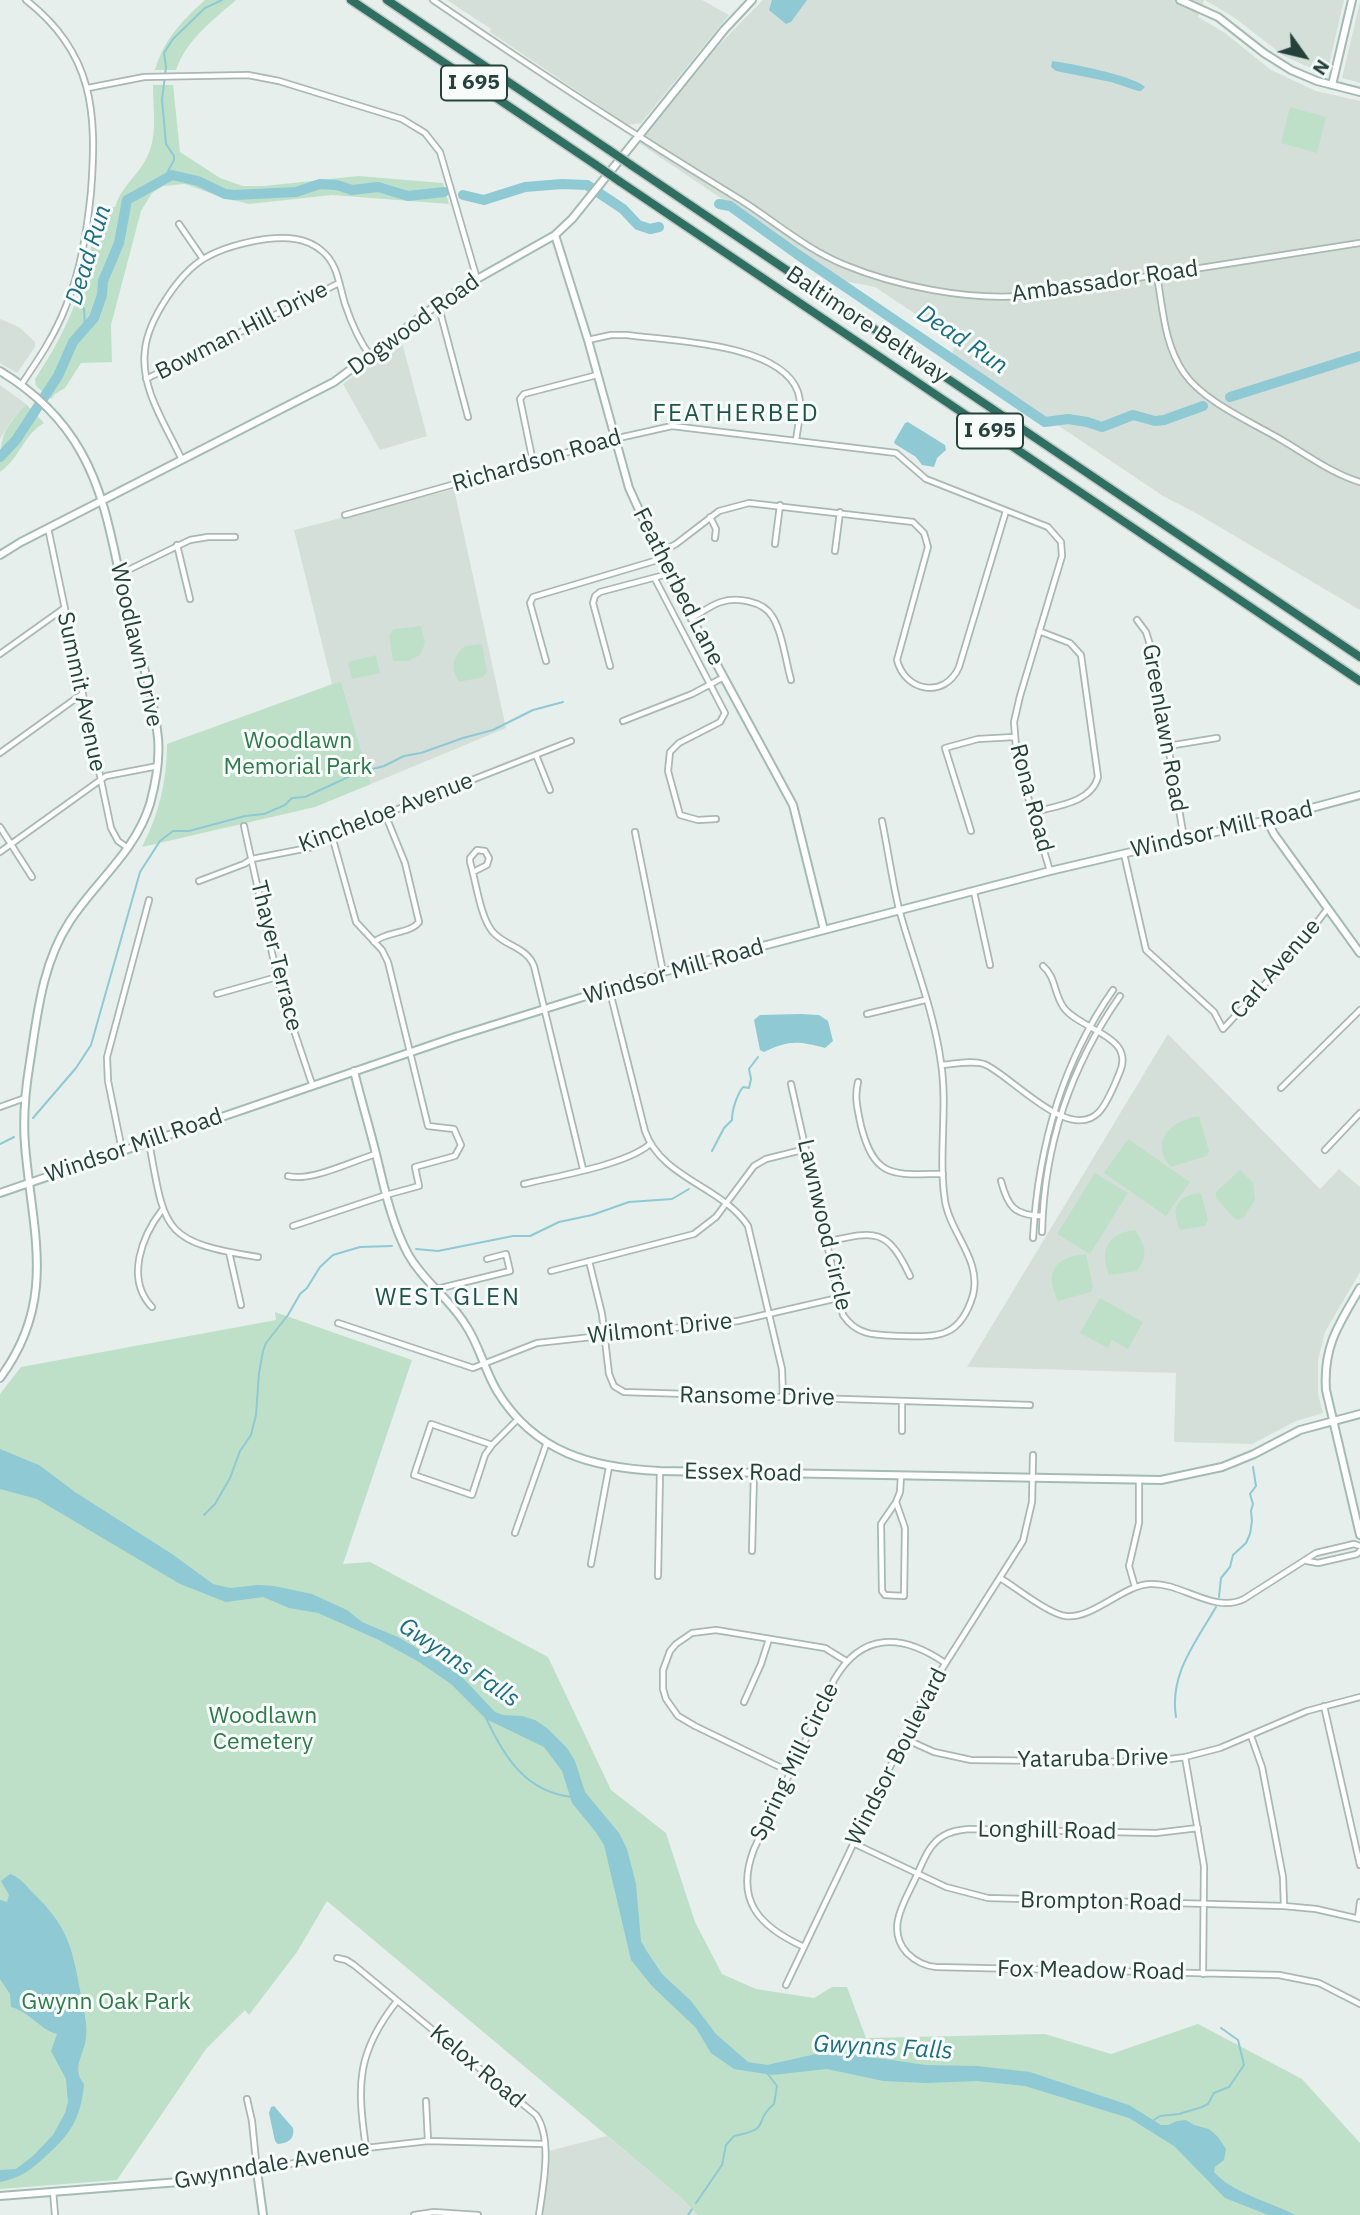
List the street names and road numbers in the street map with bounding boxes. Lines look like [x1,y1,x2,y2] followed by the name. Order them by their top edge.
[441,66,507,100] road number: I 695
[1010,255,1200,309] street label: Ambassador Road
[781,261,953,389] street label: Baltimore Beltway
[343,268,485,382] street label: Dogwood Road
[151,276,333,386] street label: Bowman Hill Drive
[957,414,1023,448] road number: I 695
[449,424,625,498] street label: Richardson Road
[626,503,730,671] street label: Featherbed Lane
[104,560,168,730] street label: Woodlawn Drive
[51,610,111,774] street label: Summit Avenue
[1136,642,1192,814] street label: Greenlawn Road
[1003,741,1059,855] street label: Rona Road
[295,767,477,859] street label: Kincheloe Avenue
[1128,796,1316,864] street label: Windsor Mill Road
[244,878,308,1034] street label: Thayer Terrace
[1225,913,1327,1025] street label: Carl Avenue
[581,933,767,1011] street label: Windsor Mill Road
[42,1103,226,1189] street label: Windsor Mill Road
[791,1137,857,1313] street label: Lawnwood Circle
[586,1308,734,1350] street label: Wilmont Drive
[679,1382,835,1412] street label: Ransome Drive
[684,1458,802,1488] street label: Essex Road
[840,1664,954,1850] street label: Windsor Boulevard
[745,1678,845,1846] street label: Spring Mill Circle
[1017,1744,1169,1774] street label: Yataruba Drive
[977,1816,1117,1846] street label: Longhill Road
[1020,1887,1182,1917] street label: Brompton Road
[997,1956,1185,1986] street label: Fox Meadow Road
[424,2019,530,2115] street label: Kelox Road
[172,2134,372,2196] street label: Gwynndale Avenue

